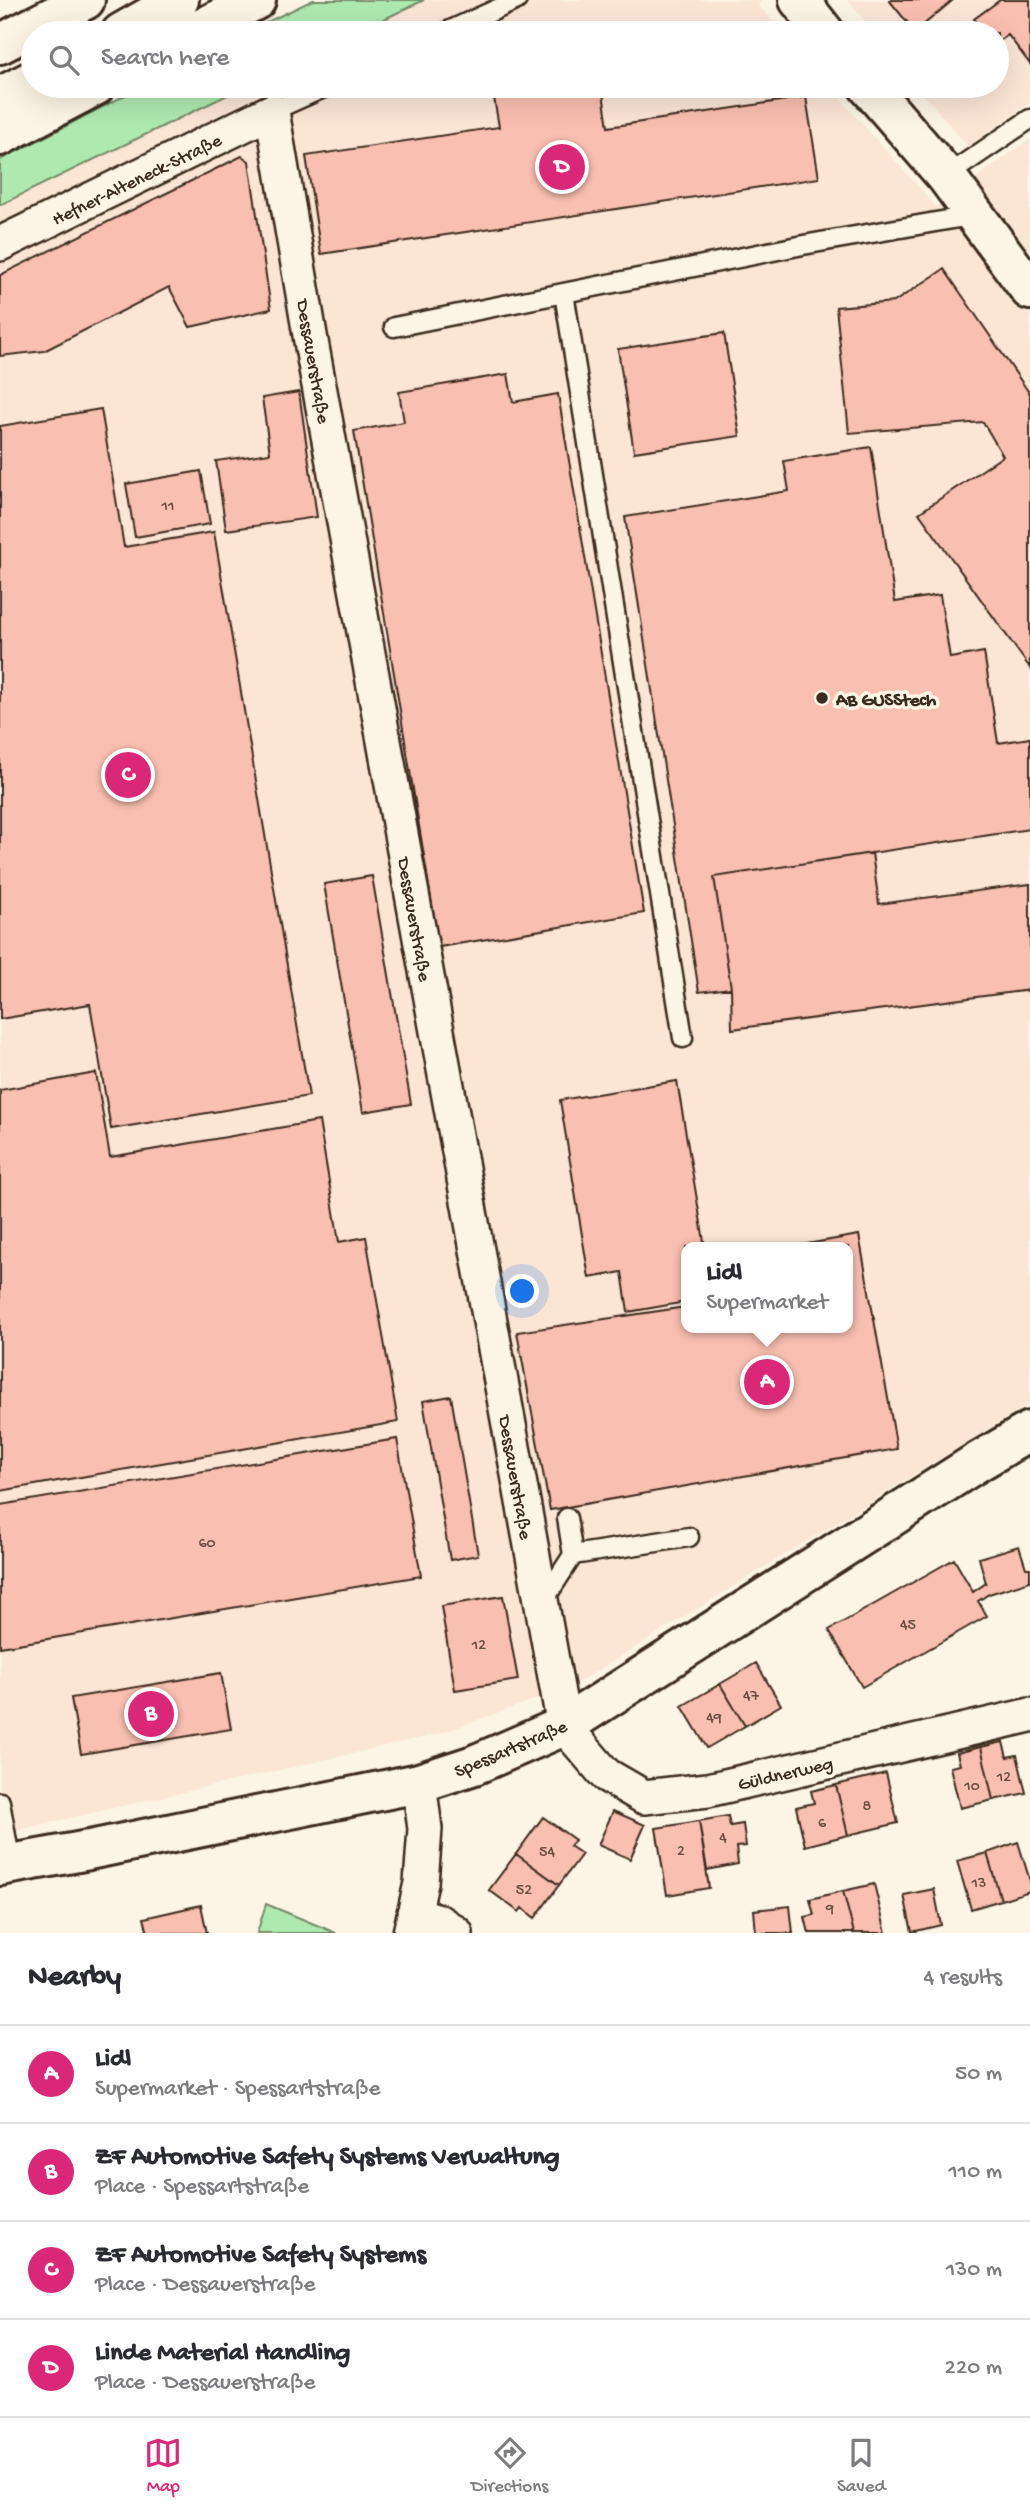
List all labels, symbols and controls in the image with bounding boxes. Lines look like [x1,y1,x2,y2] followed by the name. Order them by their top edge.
[21,21,1009,98] search box
[45,41,83,79] icon: search
[101,44,229,75] text: Search here
[49,130,226,232] street label: Hefner-Alteneck-Straße
[539,141,585,193] pin: D
[289,296,334,426] street label: Dessauerstraße
[161,498,174,517] house number: 11
[814,690,830,706] marker: AB GUSStech
[835,690,937,713] place label: AB GUSStech
[105,749,151,801] pin: C
[390,854,435,984] street label: Dessauerstraße
[681,1242,853,1333] popup
[706,1259,742,1290] text: Lidl
[505,1274,539,1308] your location
[706,1290,828,1317] text: Supermarket
[744,1356,790,1408] pin: A
[491,1412,536,1542] street label: Dessauerstraße
[198,1535,216,1554] house number: 60
[900,1617,916,1636] house number: 45
[471,1637,486,1656] house number: 12
[128,1688,174,1740] pin: B
[743,1688,760,1707] house number: 47
[706,1710,722,1729] house number: 49
[451,1716,571,1784] street label: Spessartstraße
[736,1753,836,1798] street label: Güldnerweg
[996,1769,1011,1788] house number: 12
[963,1778,980,1797] house number: 10
[863,1798,872,1817] house number: 8
[818,1815,827,1834] house number: 6
[719,1830,727,1849] house number: 4
[677,1843,685,1862] house number: 2
[539,1844,555,1863] house number: 54
[971,1875,986,1894] house number: 13
[516,1882,532,1901] house number: 52
[825,1901,834,1920] house number: 9
[28,1961,121,1996] text: Nearby
[923,1965,1002,1992] text: 4 results
[95,2045,131,2076] text: Lidl
[44,2061,58,2088] text: A
[955,2061,1002,2088] text: 50 m
[95,2076,380,2103] text: Supermarket · Spessartstraße
[95,2143,560,2174] text: ZF Automotive Safety Systems Verwaltung
[45,2159,57,2186] text: B
[949,2159,1002,2186] text: 110 m
[95,2174,309,2201] text: Place · Spessartstraße
[95,2241,426,2272] text: ZF Automotive Safety Systems
[45,2257,57,2284] text: C
[946,2257,1002,2284] text: 130 m
[95,2272,315,2299] text: Place · Dessauerstraße
[95,2339,350,2370] text: Linde Material Handling
[44,2355,59,2382] text: D
[945,2355,1002,2382] text: 220 m
[95,2370,315,2397] text: Place · Dessauerstraße
[144,2434,182,2499] tab: Map
[471,2434,548,2499] tab: Directions
[837,2434,886,2499] tab: Saved

